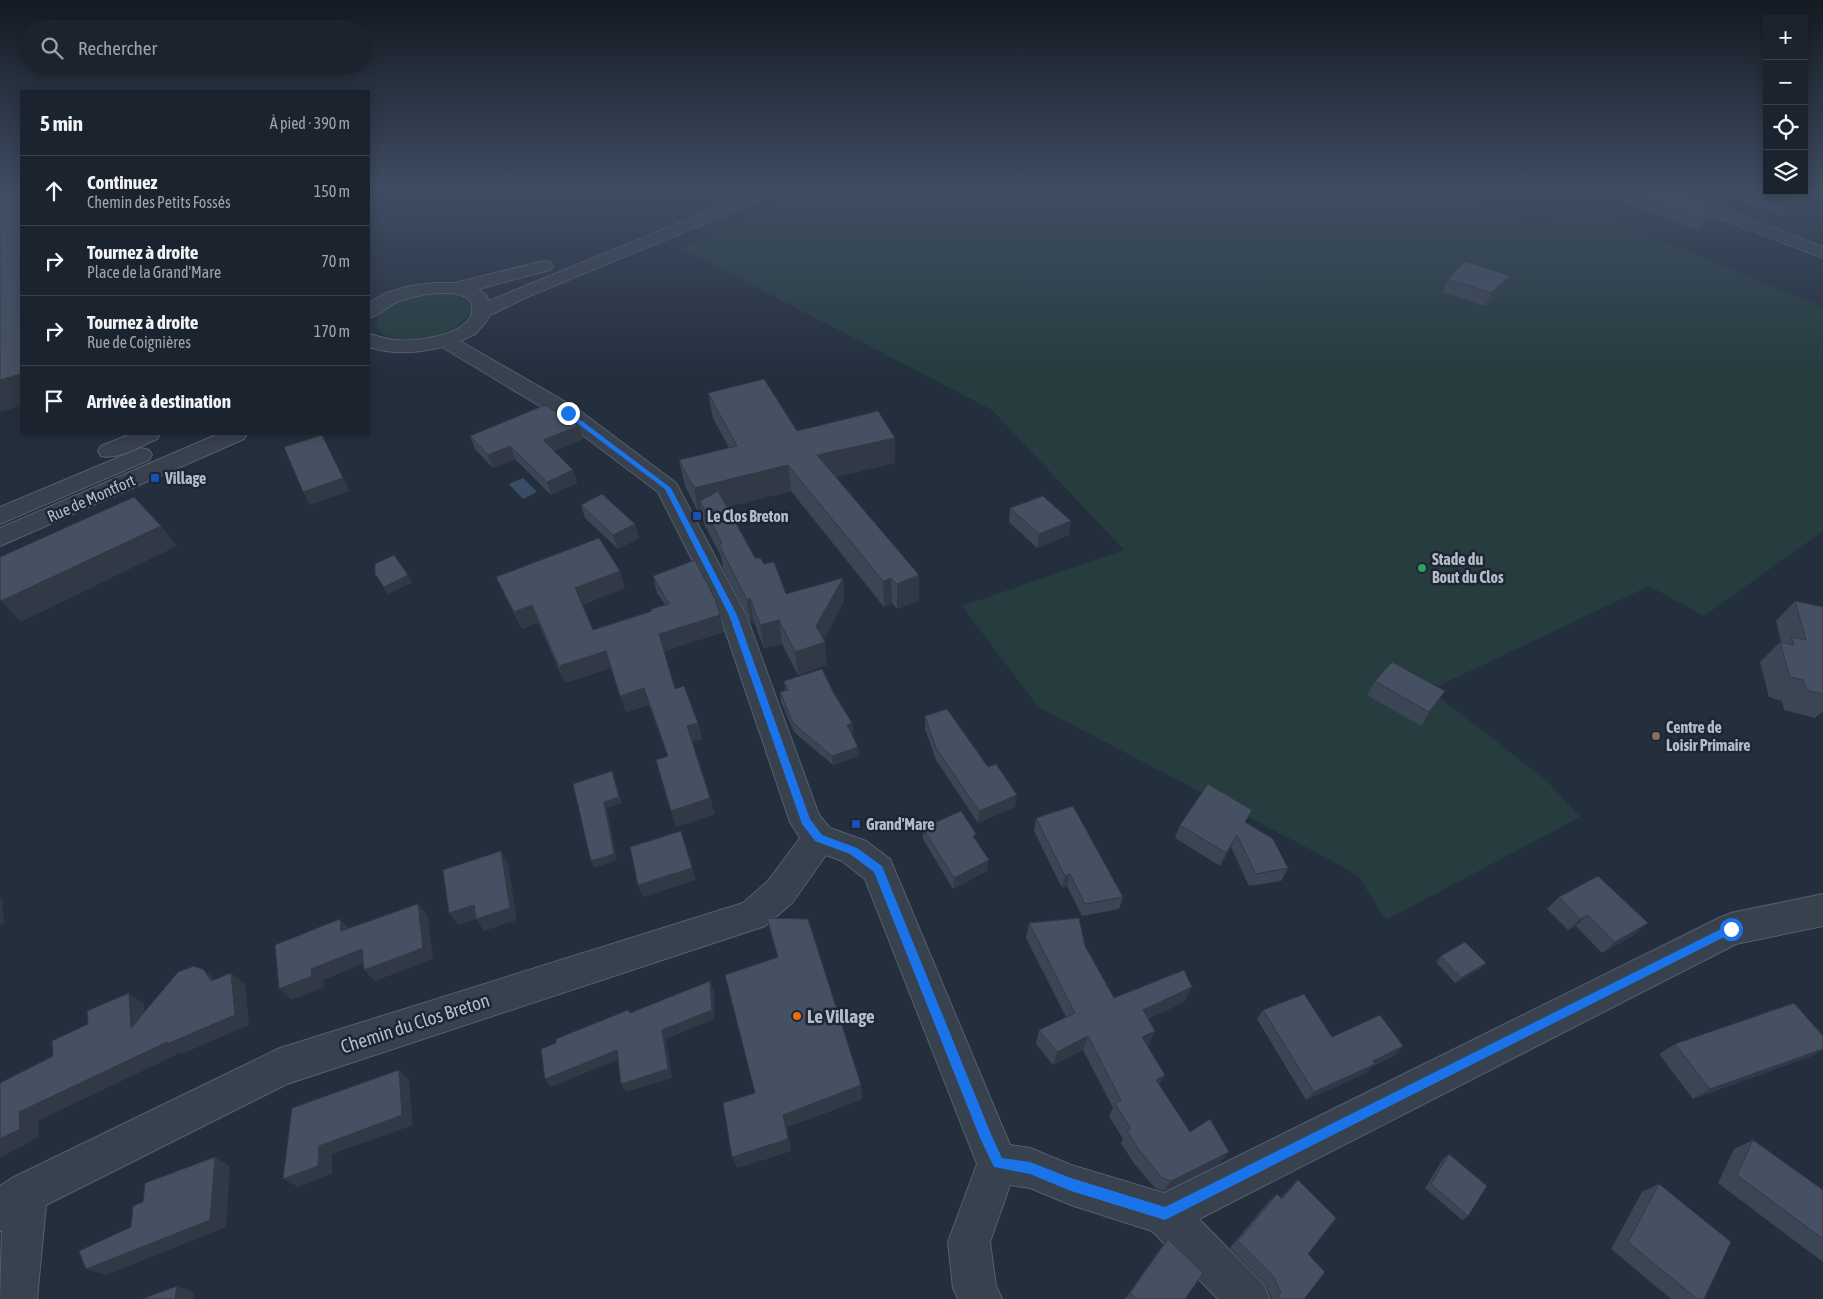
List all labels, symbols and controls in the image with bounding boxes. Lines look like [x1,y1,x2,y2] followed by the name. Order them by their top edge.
[1763,15,1808,195] map controls
[1763,15,1808,60] button: +
[20,20,370,75] search box
[38,34,66,62] icon: search
[78,37,157,59] text: Rechercher
[1763,60,1808,105] button: −
[1763,105,1808,150] button: locate
[40,111,83,135] text: 5 min
[270,114,350,132] text: À pied · 390 m
[1763,150,1808,195] button: layers
[87,171,157,193] text: Continuez
[40,177,68,205] icon: ahead
[314,182,350,200] text: 150 m
[87,193,231,211] text: Chemin des Petits Fossés
[87,241,198,263] text: Tournez à droite
[40,247,68,275] icon: right
[321,252,350,270] text: 70 m
[87,263,221,281] text: Place de la Grand'Mare
[87,311,198,333] text: Tournez à droite
[40,317,68,345] icon: right
[314,322,350,340] text: 170 m
[87,333,191,351] text: Rue de Coignières
[40,387,68,415] icon: arrive
[87,390,231,412] text: Arrivée à destination
[557,402,580,425] route end
[164,469,206,487] place label: Village
[44,471,138,525] street label: Rue de Montfort
[149,472,161,484] marker: Village
[707,507,789,525] place label: Le Clos Breton
[691,510,703,522] marker: Le Clos Breton
[1432,550,1504,586] place label: Stade du Bout du Clos
[1416,562,1428,574] marker: Stade du Bout du Clos
[1666,718,1751,754] place label: Centre de Loisir Primaire
[1650,730,1662,742] marker: Centre de Loisir Primaire
[866,815,934,833] place label: Grand'Mare
[850,818,862,830] marker: Grand'Mare
[1720,918,1743,941] route start
[338,989,492,1057] street label: Chemin du Clos Breton
[807,1005,875,1027] place label: Le Village
[791,1010,803,1022] marker: Le Village

